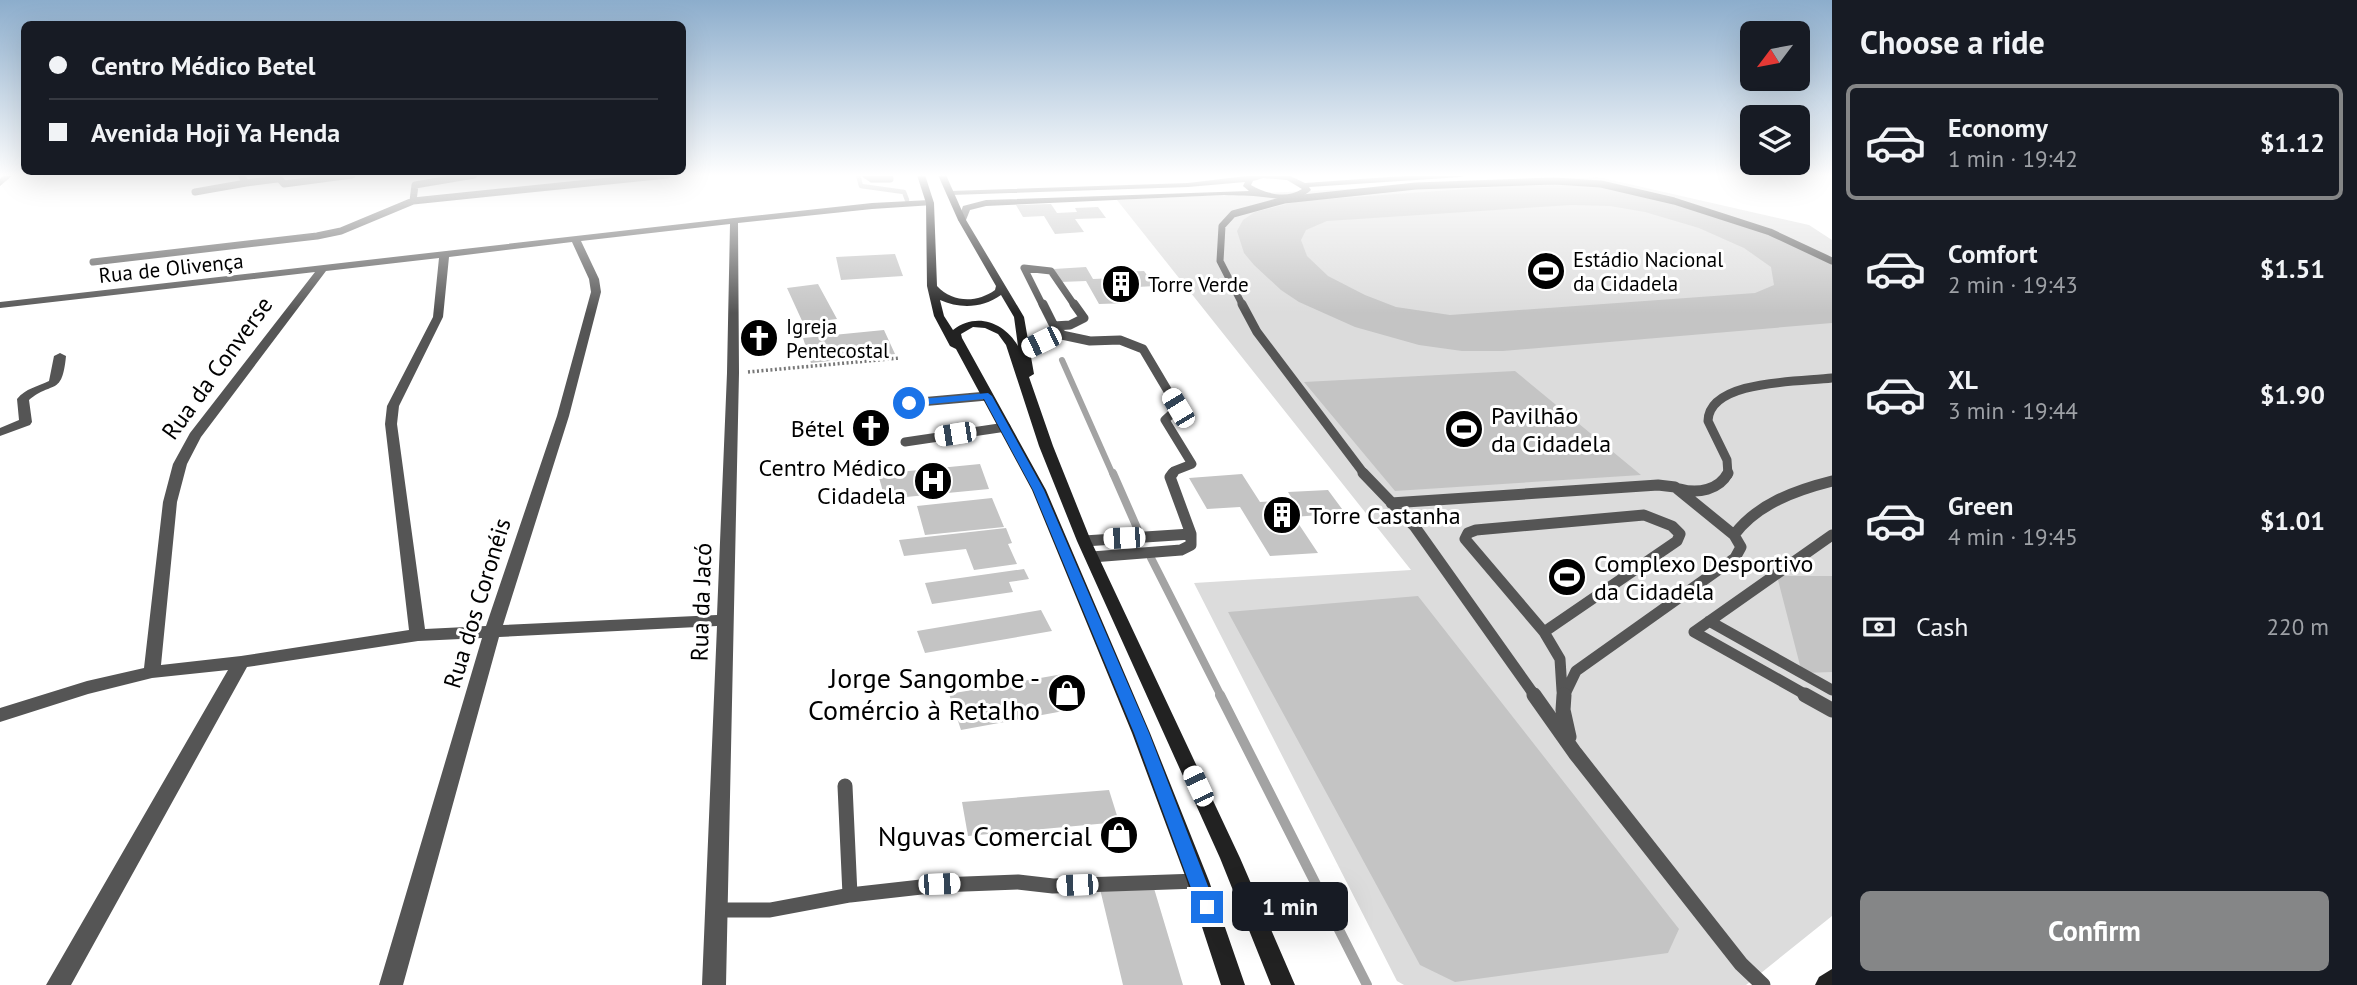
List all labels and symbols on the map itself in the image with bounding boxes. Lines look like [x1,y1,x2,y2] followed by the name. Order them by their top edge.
[1740,21,1810,91] north arrow
[1573,246,1723,297] place label: Estádio Nacional da Cidadela
[97,247,245,289] street label: Rua de Olivença
[1525,250,1567,292] sports icon: Estádio Nacional da Cidadela
[1100,263,1142,305] building icon: Torre Verde
[1148,271,1249,298] place label: Torre Verde
[155,290,279,446] street label: Rua da Converse
[786,313,889,364] place label: Igreja Pentecostal
[738,317,780,359] church icon: Igreja Pentecostal
[1018,323,1065,361] car
[1159,385,1198,431] car
[893,387,925,419] route start
[1491,400,1611,459] place label: Pavilhão da Cidadela
[850,407,892,449] church icon: Bétel
[1443,408,1485,450] sports icon: Pavilhão da Cidadela
[791,413,844,444] place label: Bétel
[933,420,978,448] car
[759,452,906,511] place label: Centro Médico Cidadela
[912,460,954,502] hospital icon: Centro Médico Cidadela
[1261,494,1303,536] building icon: Torre Castanha
[1309,500,1461,531] place label: Torre Castanha
[436,514,518,692] street label: Rua dos Coronéis
[1103,527,1146,549] car
[683,542,719,662] street label: Rua da Jacó
[1594,548,1813,607] place label: Complexo Desportivo da Cidadela
[1546,556,1588,598] sports icon: Complexo Desportivo da Cidadela
[808,659,1040,728] place label: Jorge Sangombe - Comércio à Retalho
[1046,672,1088,714] shop icon: Jorge Sangombe - Comércio à Retalho
[1180,763,1217,809] car
[1098,814,1140,856] shop icon: Nguvas Comercial
[878,817,1092,854] place label: Nguvas Comercial
[918,873,961,895] car
[1056,874,1099,896] car
[1232,883,1347,932] callout: 1 min
[1191,891,1223,923] route end

